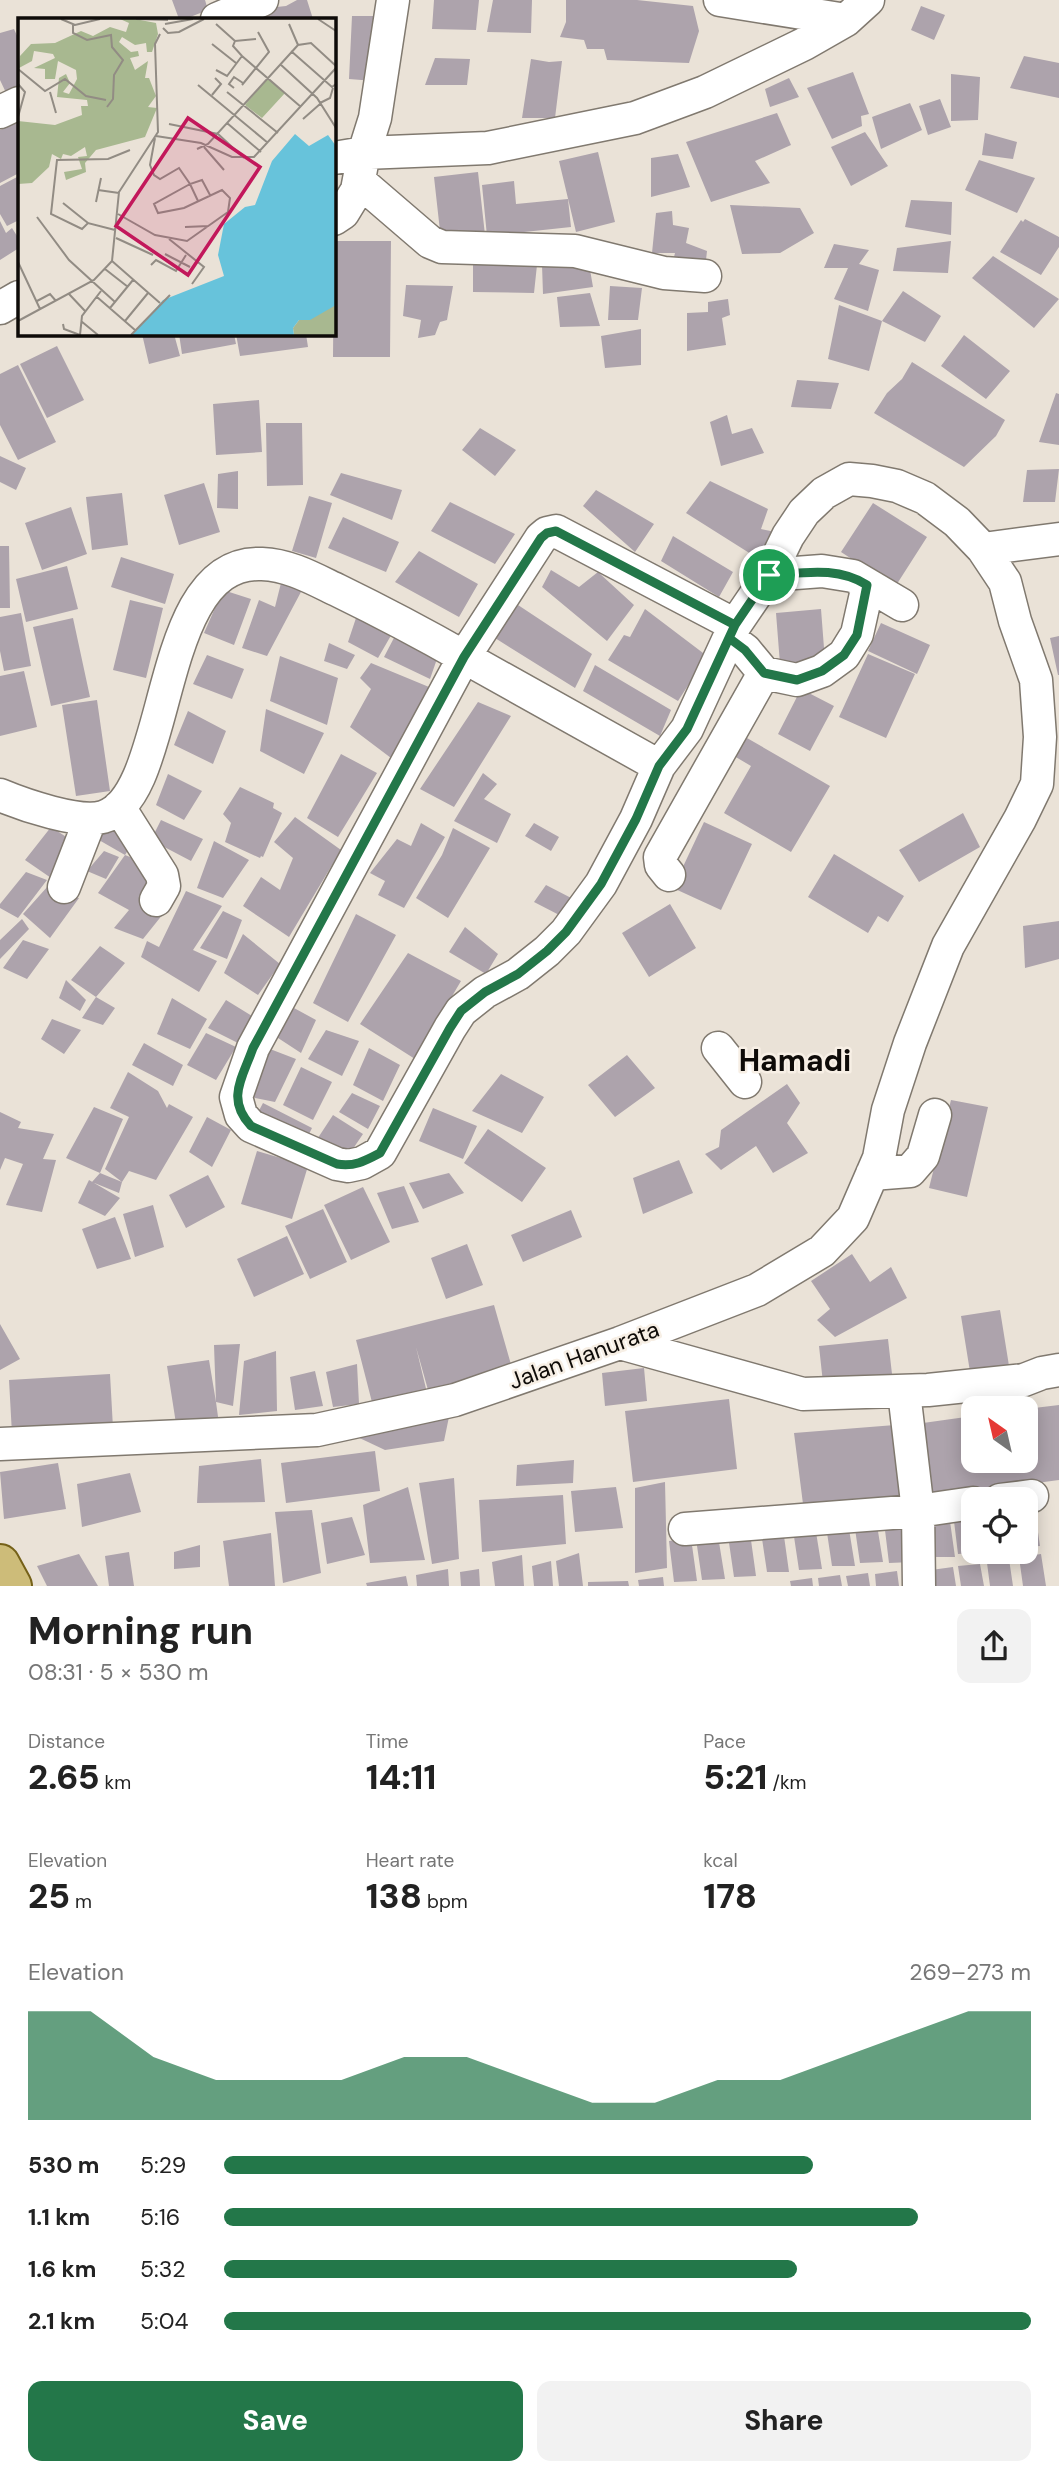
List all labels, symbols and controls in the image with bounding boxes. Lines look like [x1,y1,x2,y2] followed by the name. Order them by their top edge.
[18,18,336,336] inset map
[739,545,799,605] pin
[750,556,788,594] icon: arrive
[739,1041,851,1080] district label: Hamadi
[505,1314,663,1396] street label: Jalan Hanurata
[961,1396,1038,1474] north arrow
[961,1396,1038,1564] map controls
[961,1487,1038,1564] button: locate
[28,1606,253,1656] text: Morning run
[957,1609,1031,1683] button: share
[28,1657,208,1687] text: 08:31 · 5 × 530 m
[28,1729,105,1754] text: Distance
[366,1729,409,1754] text: Time
[703,1729,746,1754] text: Pace
[28,1754,100,1800] text: 2.65
[366,1754,436,1800] text: 14:11
[703,1754,767,1800] text: 5:21
[100,1770,131,1795] text: km
[767,1770,806,1795] text: /km
[28,1848,107,1873] text: Elevation
[366,1848,454,1873] text: Heart rate
[703,1848,738,1873] text: kcal
[28,1873,70,1919] text: 25
[366,1873,422,1919] text: 138
[703,1873,757,1919] text: 178
[70,1889,92,1914] text: m
[422,1889,468,1914] text: bpm
[28,1957,124,1987] text: Elevation
[909,1957,1031,1987] text: 269–273 m
[28,2150,99,2180] text: 530 m
[140,2150,186,2180] text: 5:29
[28,2202,90,2232] text: 1.1 km
[140,2202,180,2232] text: 5:16
[28,2254,96,2284] text: 1.6 km
[140,2254,186,2284] text: 5:32
[28,2306,95,2336] text: 2.1 km
[140,2306,188,2336] text: 5:04
[28,2381,523,2461] button: Save
[537,2381,1031,2461] button: Share

